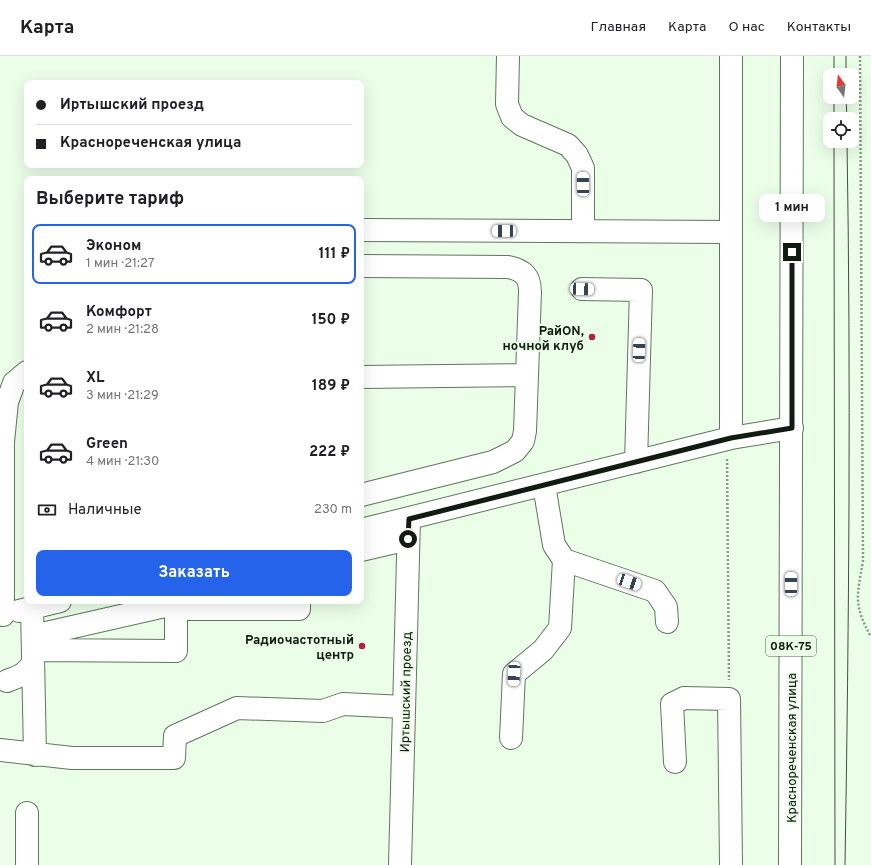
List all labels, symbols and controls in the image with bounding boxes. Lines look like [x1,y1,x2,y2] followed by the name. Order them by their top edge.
[20,16,74,40] text: Карта
[591,19,646,36] text: Главная
[668,19,706,36] text: Карта
[728,19,765,36] text: О нас
[787,19,851,36] text: Контакты
[823,68,859,104] north arrow
[823,68,859,148] map controls
[60,96,204,115] text: Иртышский проезд
[823,112,859,148] button: locate
[60,134,241,153] text: Краснореченская улица
[577,172,589,196] car
[36,188,184,211] text: Выберите тариф
[759,194,825,222] callout: 1 мин
[775,200,809,216] text: 1 мин
[492,225,516,237] car
[38,236,74,272] icon: car
[86,237,141,256] text: Эконом
[783,243,801,261] route end
[318,245,350,264] text: 111 ₽
[86,256,155,272] text: 1 мин · 21:27
[570,283,594,295] car
[38,302,74,338] icon: car
[86,303,152,322] text: Комфорт
[311,311,350,330] text: 150 ₽
[86,322,159,338] text: 2 мин · 21:28
[503,324,584,355] place label: РайON, ночной клуб
[587,332,597,342] marker: РайON, ночной клуб
[633,338,645,362] car
[38,368,74,404] icon: car
[86,369,104,388] text: XL
[312,377,350,396] text: 189 ₽
[86,388,159,404] text: 3 мин · 21:29
[38,434,74,470] icon: car
[86,435,128,454] text: Green
[309,443,350,462] text: 222 ₽
[86,454,159,470] text: 4 мин · 21:30
[36,499,58,521] icon: cash
[68,501,142,520] text: Наличные
[314,502,352,518] text: 230 m
[399,530,417,548] route start
[36,550,352,596] button: Заказать
[616,572,642,592] car
[785,572,797,596] car
[398,631,416,753] street label: Иртышский проезд
[245,633,354,664] place label: Радиочастотный центр
[766,636,816,656] road number: 08К-75
[357,641,367,651] marker: Радиочастотный центр
[507,662,521,686] car
[785,673,801,823] street label: Краснореченская улица

